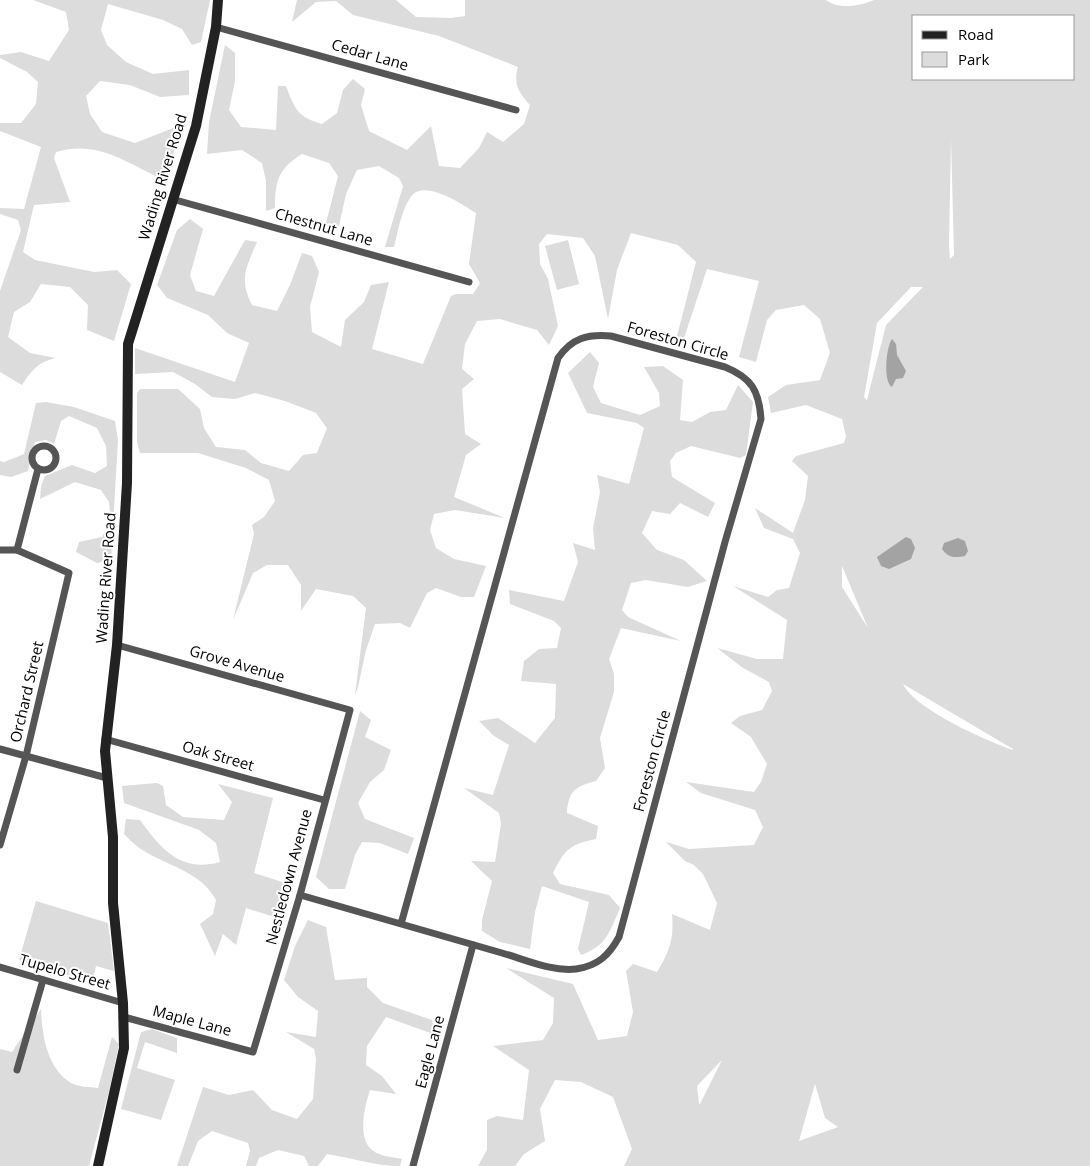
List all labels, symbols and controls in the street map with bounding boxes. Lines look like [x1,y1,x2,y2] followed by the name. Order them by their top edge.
[912,15,1075,80] legend
[958,24,994,44] text: Road
[329,34,411,75] street label: Cedar Lane
[958,49,989,69] text: Park
[133,111,191,242] street label: Wading River Road
[273,203,376,250] street label: Chestnut Lane
[625,316,731,364] street label: Foreston Circle
[90,512,120,644] street label: Wading River Road
[5,639,47,745] street label: Orchard Street
[187,640,287,686] street label: Grove Avenue
[628,708,674,814] street label: Foreston Circle
[180,735,256,775] street label: Oak Street
[260,807,316,947] street label: Nestledown Avenue
[17,949,113,994] street label: Tupelo Street
[151,1000,234,1040] street label: Maple Lane
[410,1013,448,1090] street label: Eagle Lane

